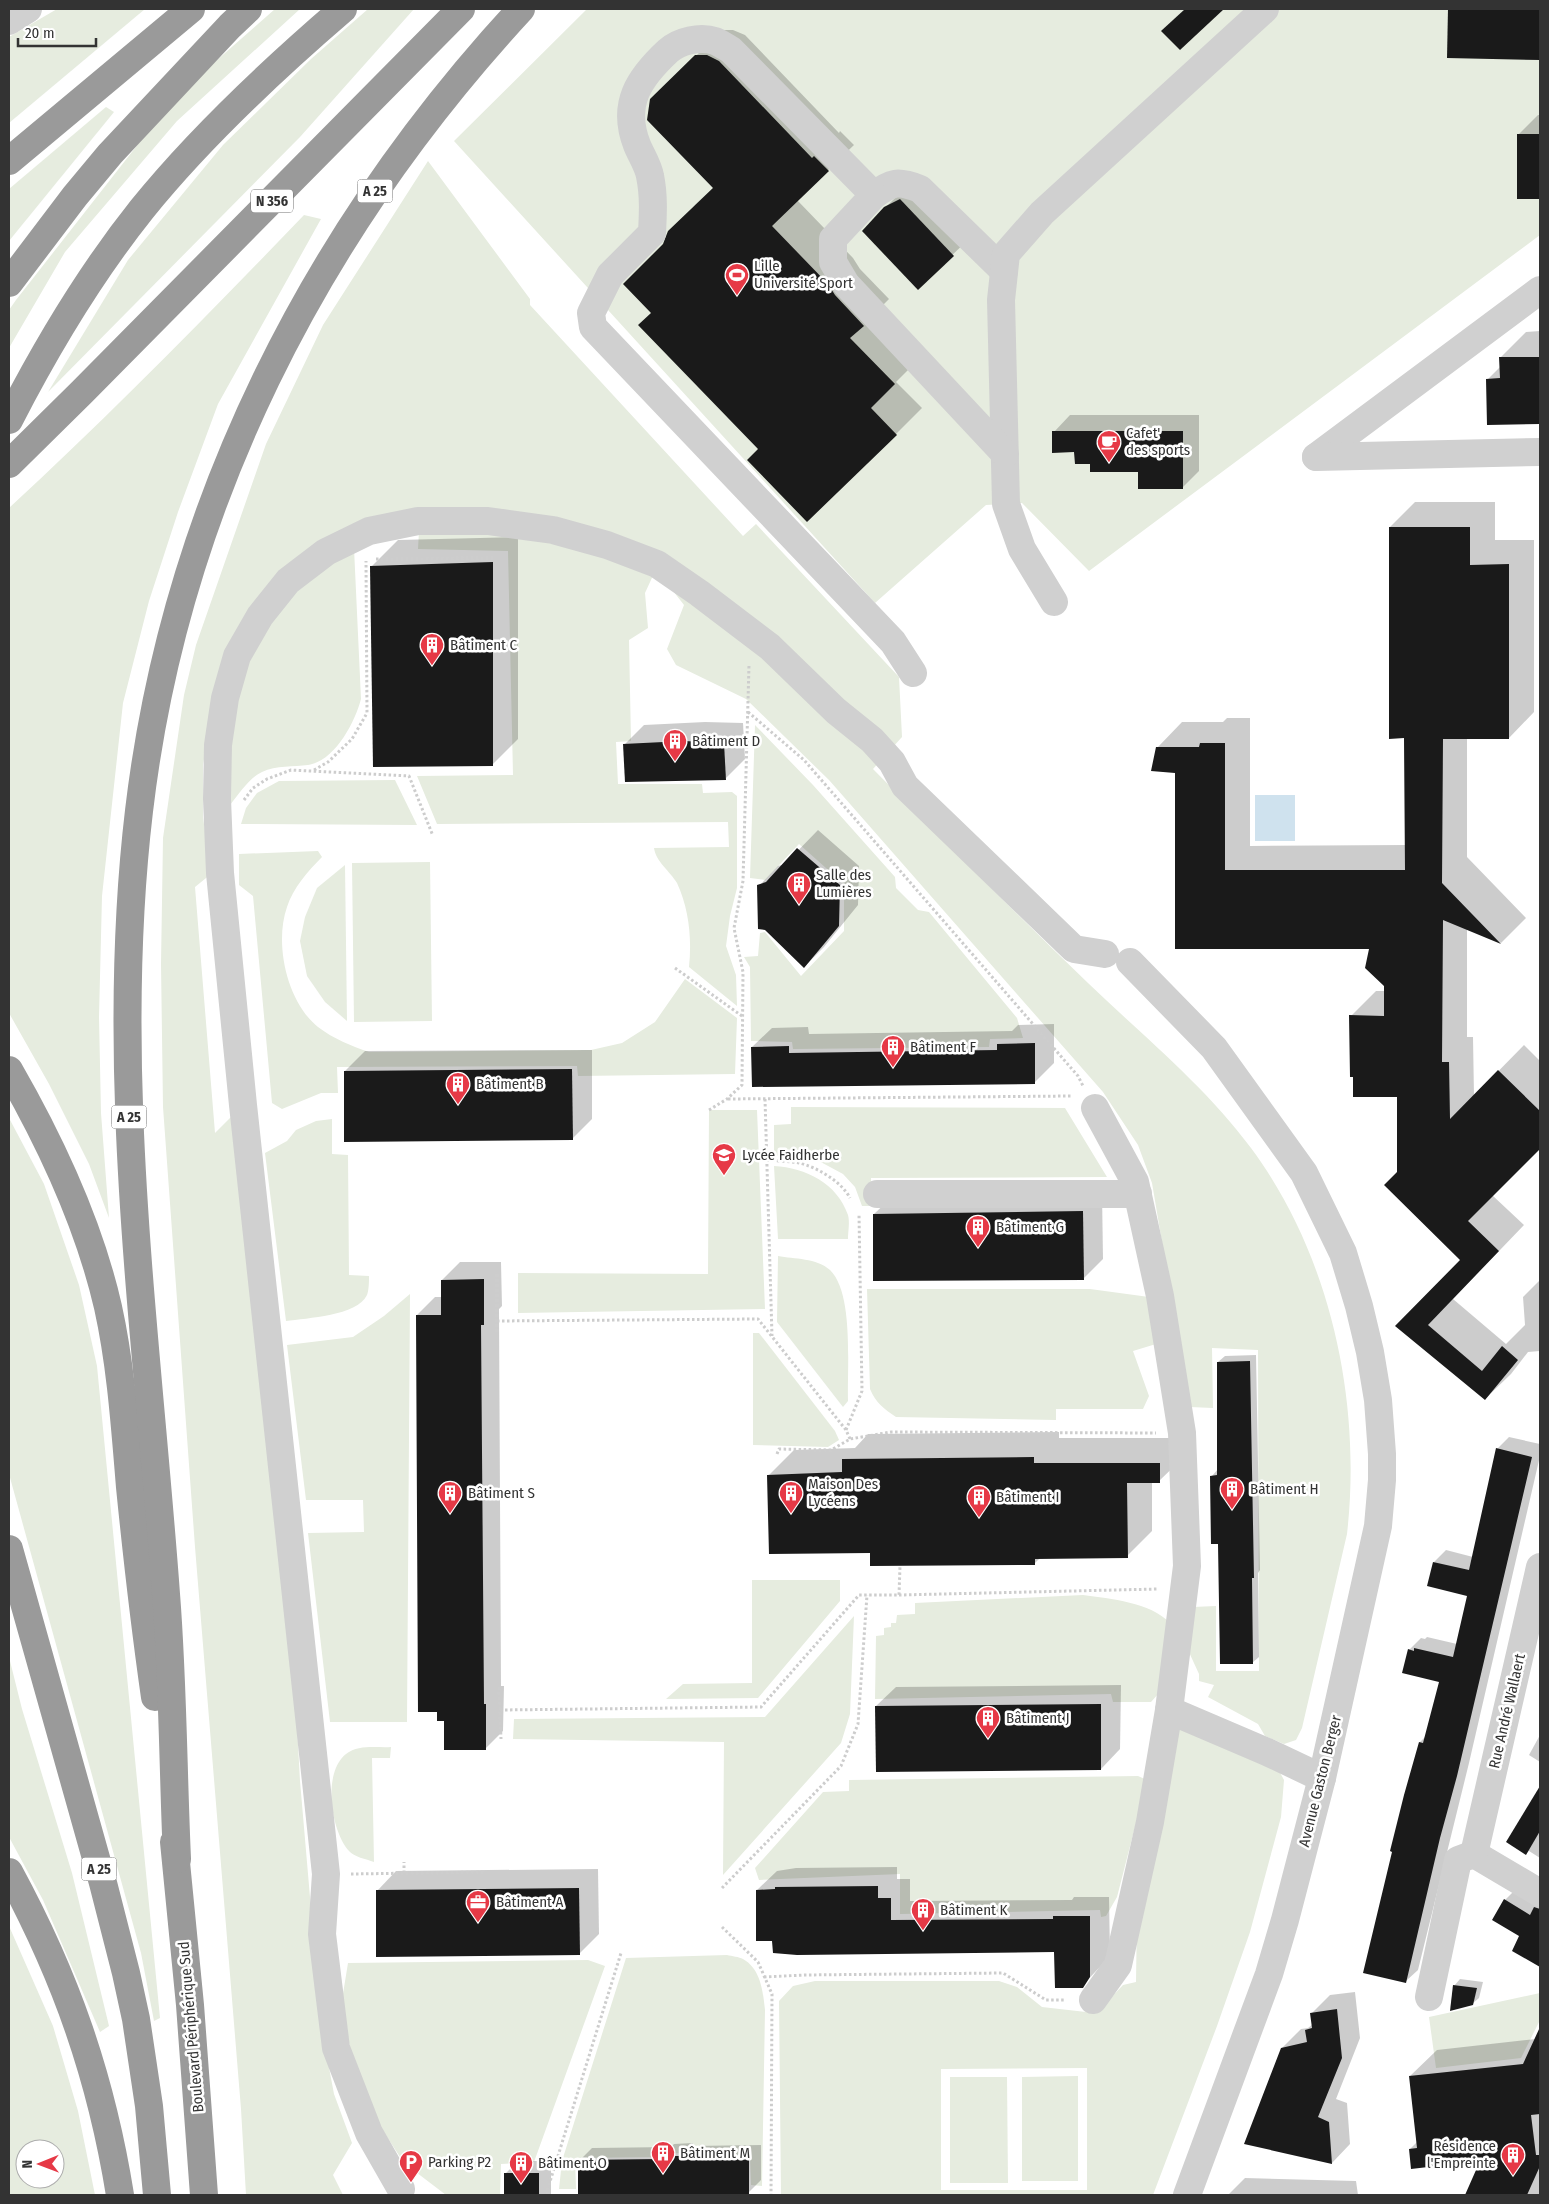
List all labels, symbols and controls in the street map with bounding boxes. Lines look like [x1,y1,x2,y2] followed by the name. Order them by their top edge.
[18,15,95,47] scale bar
[25,24,55,42] text: 20 m
[358,180,392,202] road number: A 25
[251,190,293,212] road number: N 356
[754,257,853,292] place label: Lille Université Sport
[724,262,750,296] sports icon: Lille Université Sport
[1126,424,1190,459] place label: Cafet' des sports
[1096,429,1122,463] cafe icon: Cafet' des sports
[419,632,445,666] building icon: Bâtiment C
[450,636,518,654] place label: Bâtiment C
[662,728,688,762] building icon: Bâtiment D
[692,732,760,750] place label: Bâtiment D
[816,866,872,901] place label: Salle des Lumières
[786,871,812,905] building icon: Salle des Lumières
[880,1034,906,1068] building icon: Bâtiment F
[910,1038,977,1056] place label: Bâtiment F
[445,1071,471,1105] building icon: Bâtiment B
[476,1075,544,1093] place label: Bâtiment B
[112,1106,146,1128] road number: A 25
[711,1142,737,1176] school or university icon: Lycée Faidherbe
[742,1146,840,1164] place label: Lycée Faidherbe
[965,1214,991,1248] building icon: Bâtiment G
[996,1218,1064,1236] place label: Bâtiment G
[808,1475,878,1510] place label: Maison Des Lycéens
[1219,1476,1245,1510] building icon: Bâtiment H
[437,1480,463,1514] building icon: Bâtiment S
[778,1480,804,1514] building icon: Maison Des Lycéens
[1250,1480,1319,1498] place label: Bâtiment H
[468,1484,535,1502] place label: Bâtiment S
[966,1484,992,1518] building icon: Bâtiment I
[996,1488,1059,1506] place label: Bâtiment I
[1485,1652,1529,1770] street label: Rue André Wallaert
[975,1705,1001,1739] building icon: Bâtiment J
[1006,1709,1070,1727] place label: Bâtiment J
[1295,1713,1345,1849] street label: Avenue Gaston Berger
[82,1858,116,1880] road number: A 25
[465,1889,491,1923] office icon: Bâtiment A
[496,1893,564,1911] place label: Bâtiment A
[910,1897,936,1931] building icon: Bâtiment K
[940,1901,1008,1919] place label: Bâtiment K
[175,1941,207,2113] street label: Boulevard Périphérique Sud
[1427,2137,1496,2172] place label: Résidence l'Empreinte
[15,2139,65,2189] north arrow
[650,2140,676,2174] building icon: Bâtiment M
[1500,2142,1526,2176] building icon: Résidence l'Empreinte
[680,2144,750,2162] place label: Bâtiment M
[398,2149,424,2183] parking icon: Parking P2
[508,2150,534,2184] building icon: Bâtiment O
[428,2153,491,2171] place label: Parking P2
[538,2154,607,2172] place label: Bâtiment O
[19,2160,36,2169] text: N

